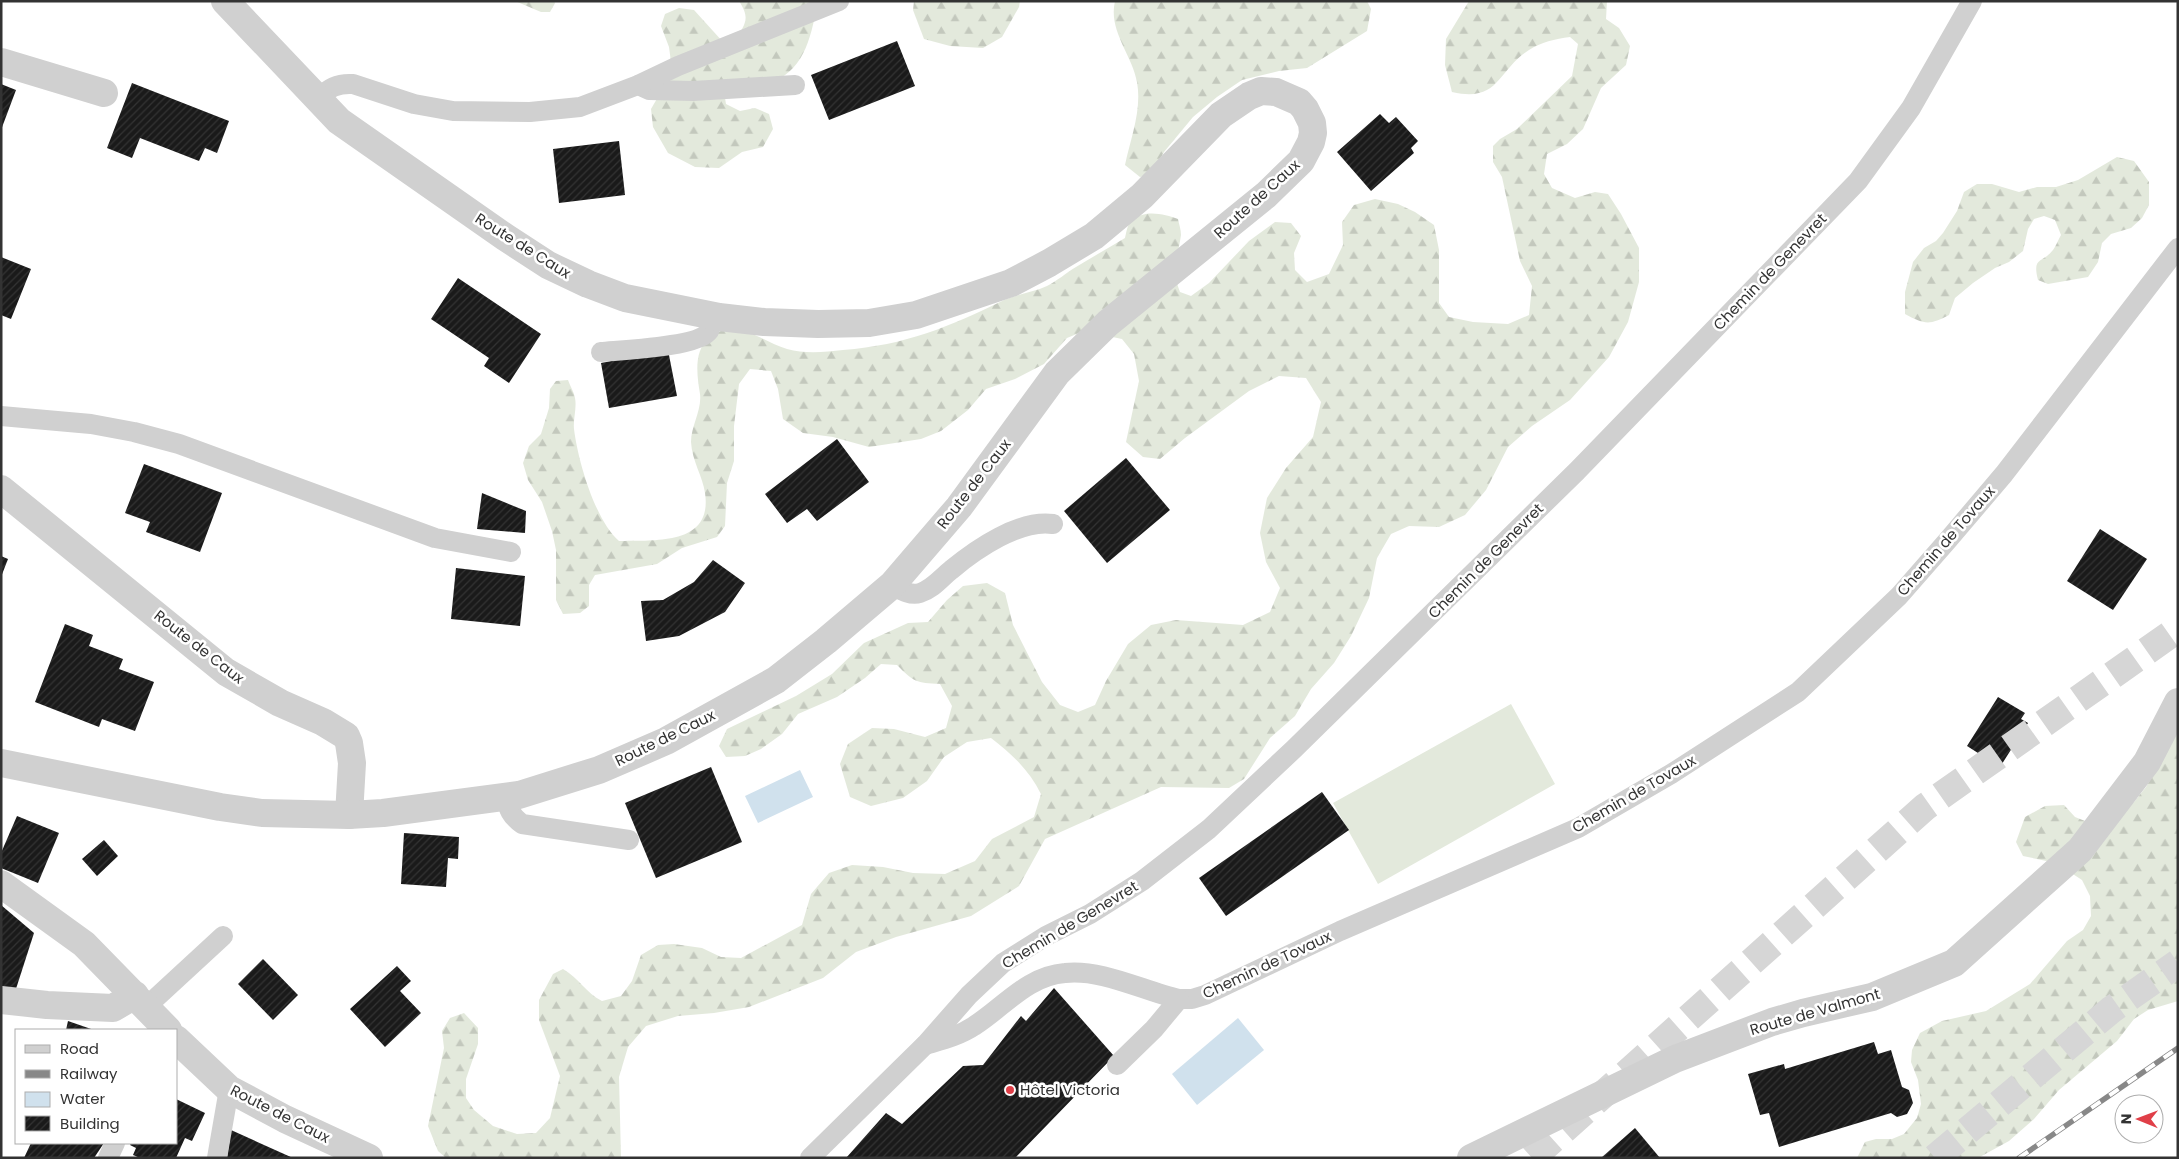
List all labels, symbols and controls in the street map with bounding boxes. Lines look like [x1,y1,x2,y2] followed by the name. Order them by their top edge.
[1209,154,1304,243] street label: Route de Caux
[471,208,575,283] street label: Route de Caux
[1708,208,1831,335] street label: Chemin de Genevret
[932,434,1015,533] street label: Route de Caux
[1892,481,1999,600] street label: Chemin de Tovaux
[1423,498,1548,623] street label: Chemin de Genevret
[150,605,249,688] street label: Route de Caux
[611,704,718,771] street label: Route de Caux
[1568,750,1700,838] street label: Chemin de Tovaux
[998,876,1142,974] street label: Chemin de Genevret
[1199,926,1335,1004] street label: Chemin de Tovaux
[1747,983,1882,1040] street label: Route de Valmont
[15,1029,178,1144] legend
[60,1038,99,1059] text: Road
[60,1063,118,1084] text: Railway
[227,1079,334,1148] street label: Route de Caux
[1020,1079,1120,1100] place label: Hôtel Victoria
[1004,1084,1016,1096] marker: Hôtel Victoria
[60,1088,106,1109] text: Water
[2114,1094,2164,1144] north arrow
[60,1113,120,1134] text: Building
[2116,1113,2136,1124] text: N

